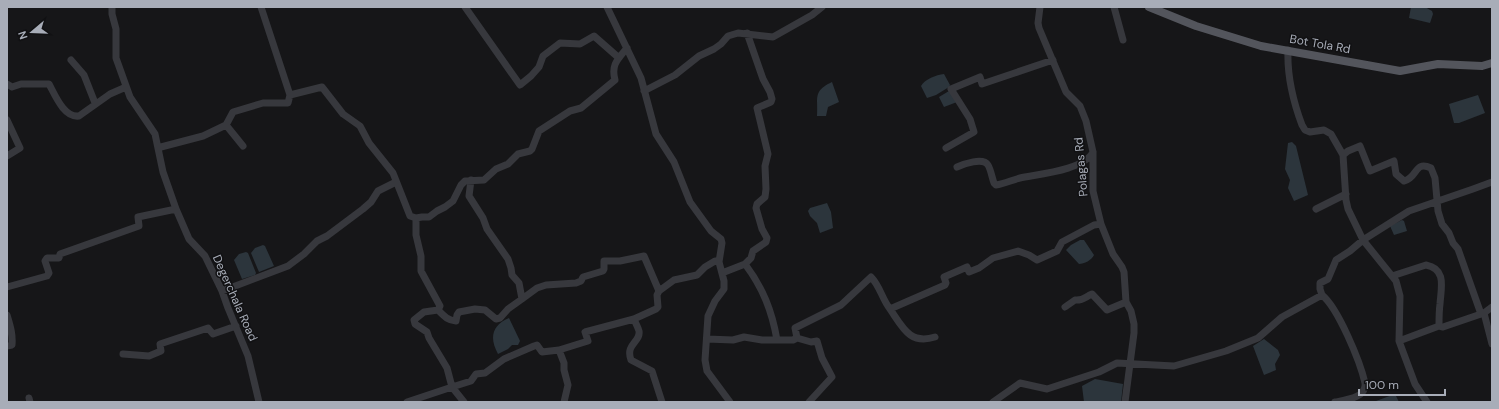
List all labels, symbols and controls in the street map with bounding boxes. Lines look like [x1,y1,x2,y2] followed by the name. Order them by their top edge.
[12,12,52,52] north arrow
[15,29,30,41] text: N
[1288,31,1352,57] street label: Bot Tola Rd
[1070,137,1092,197] street label: Polagas Rd
[209,252,261,344] street label: Degerchala Road
[1359,371,1445,397] scale bar
[1365,377,1399,393] text: 100 m

